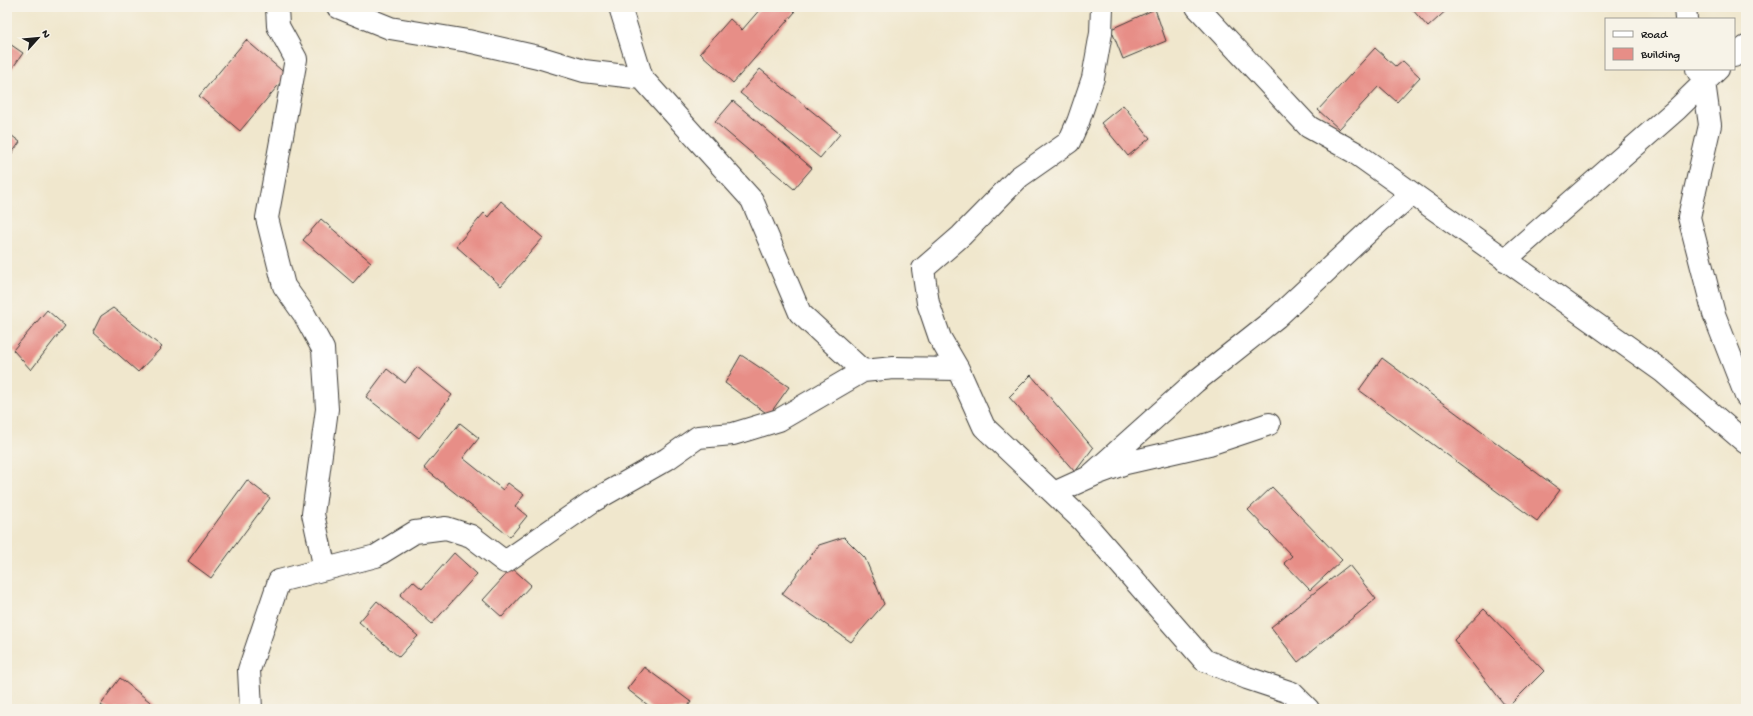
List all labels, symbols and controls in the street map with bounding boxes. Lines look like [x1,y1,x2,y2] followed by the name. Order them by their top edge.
[18,18,58,58] north arrow
[1605,18,1735,70] legend
[38,28,52,40] text: N
[1641,29,1668,43] text: Road
[1640,49,1680,63] text: Building

